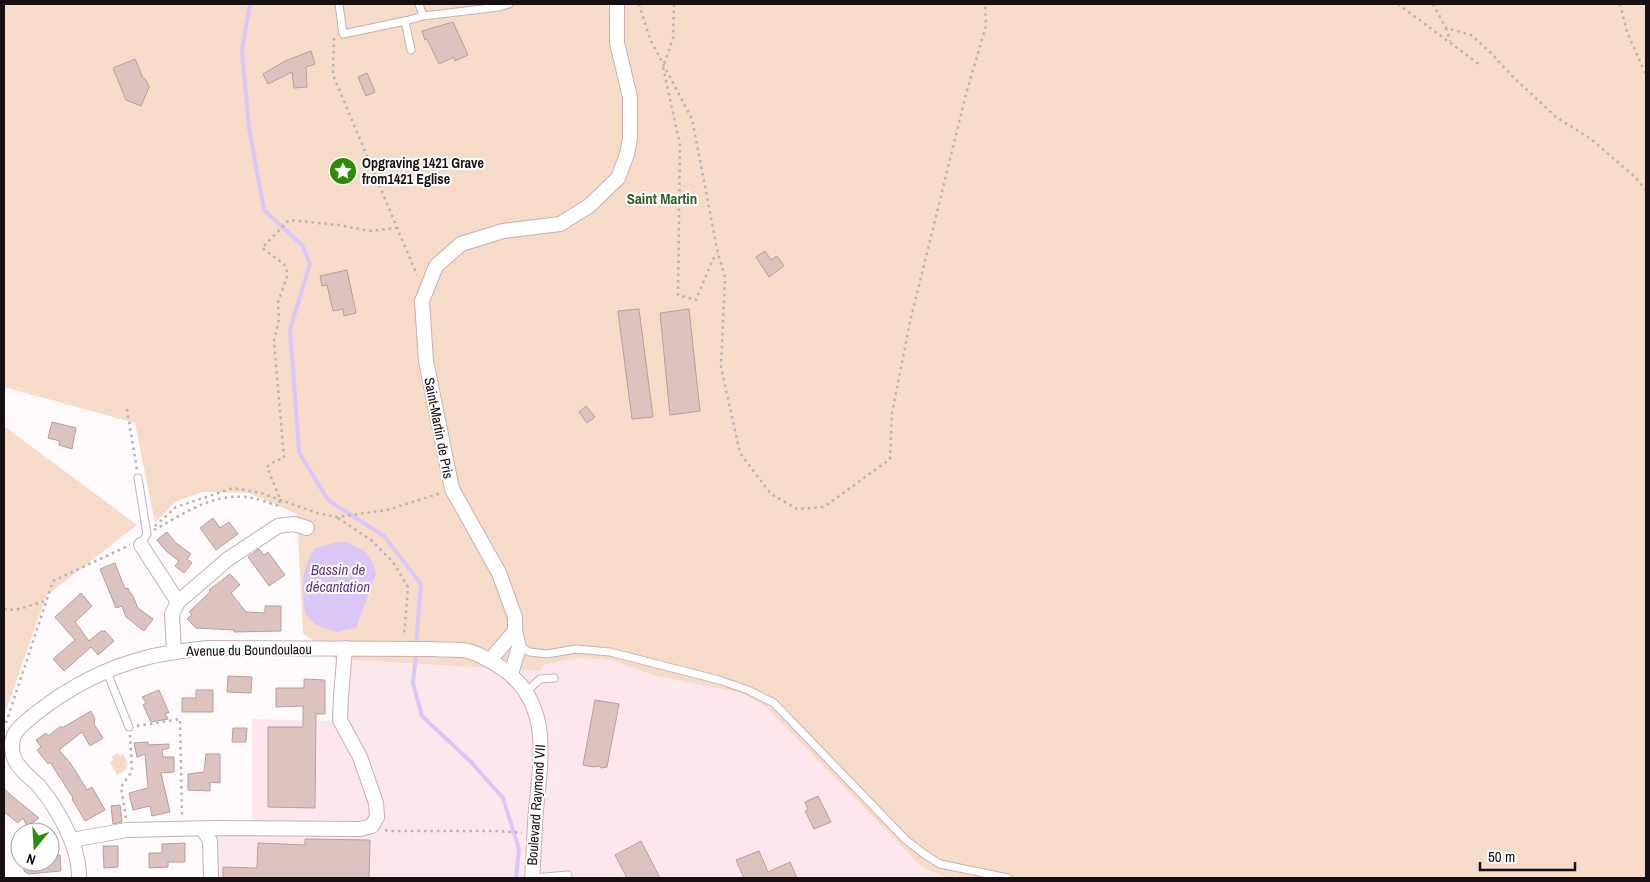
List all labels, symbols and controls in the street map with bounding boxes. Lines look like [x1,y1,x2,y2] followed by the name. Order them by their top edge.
[362,154,484,188] place label: Opgraving 1421 Grave from1421 Eglise
[328,156,358,186] place icon: Opgraving 1421 Grave from1421 Eglise
[627,188,697,209] district label: Saint Martin
[420,376,458,480] street label: Saint-Martin de Pris
[306,559,370,597] water label: Bassin de décantation
[185,640,312,660] street label: Avenue du Boundoulaou
[523,744,549,866] street label: Boulevard Raymond VII
[10,822,60,872] north arrow
[1480,840,1575,872] scale bar
[1488,846,1515,867] text: 50 m
[24,850,38,869] text: N

